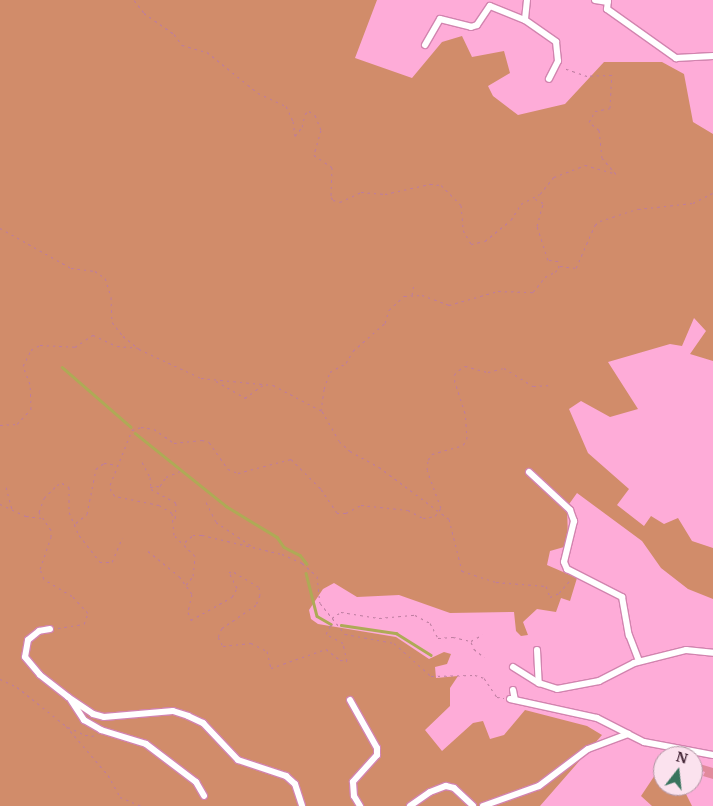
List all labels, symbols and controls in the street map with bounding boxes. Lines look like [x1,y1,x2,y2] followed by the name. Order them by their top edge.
[653,746,703,796] north arrow
[674,747,690,768] text: N

